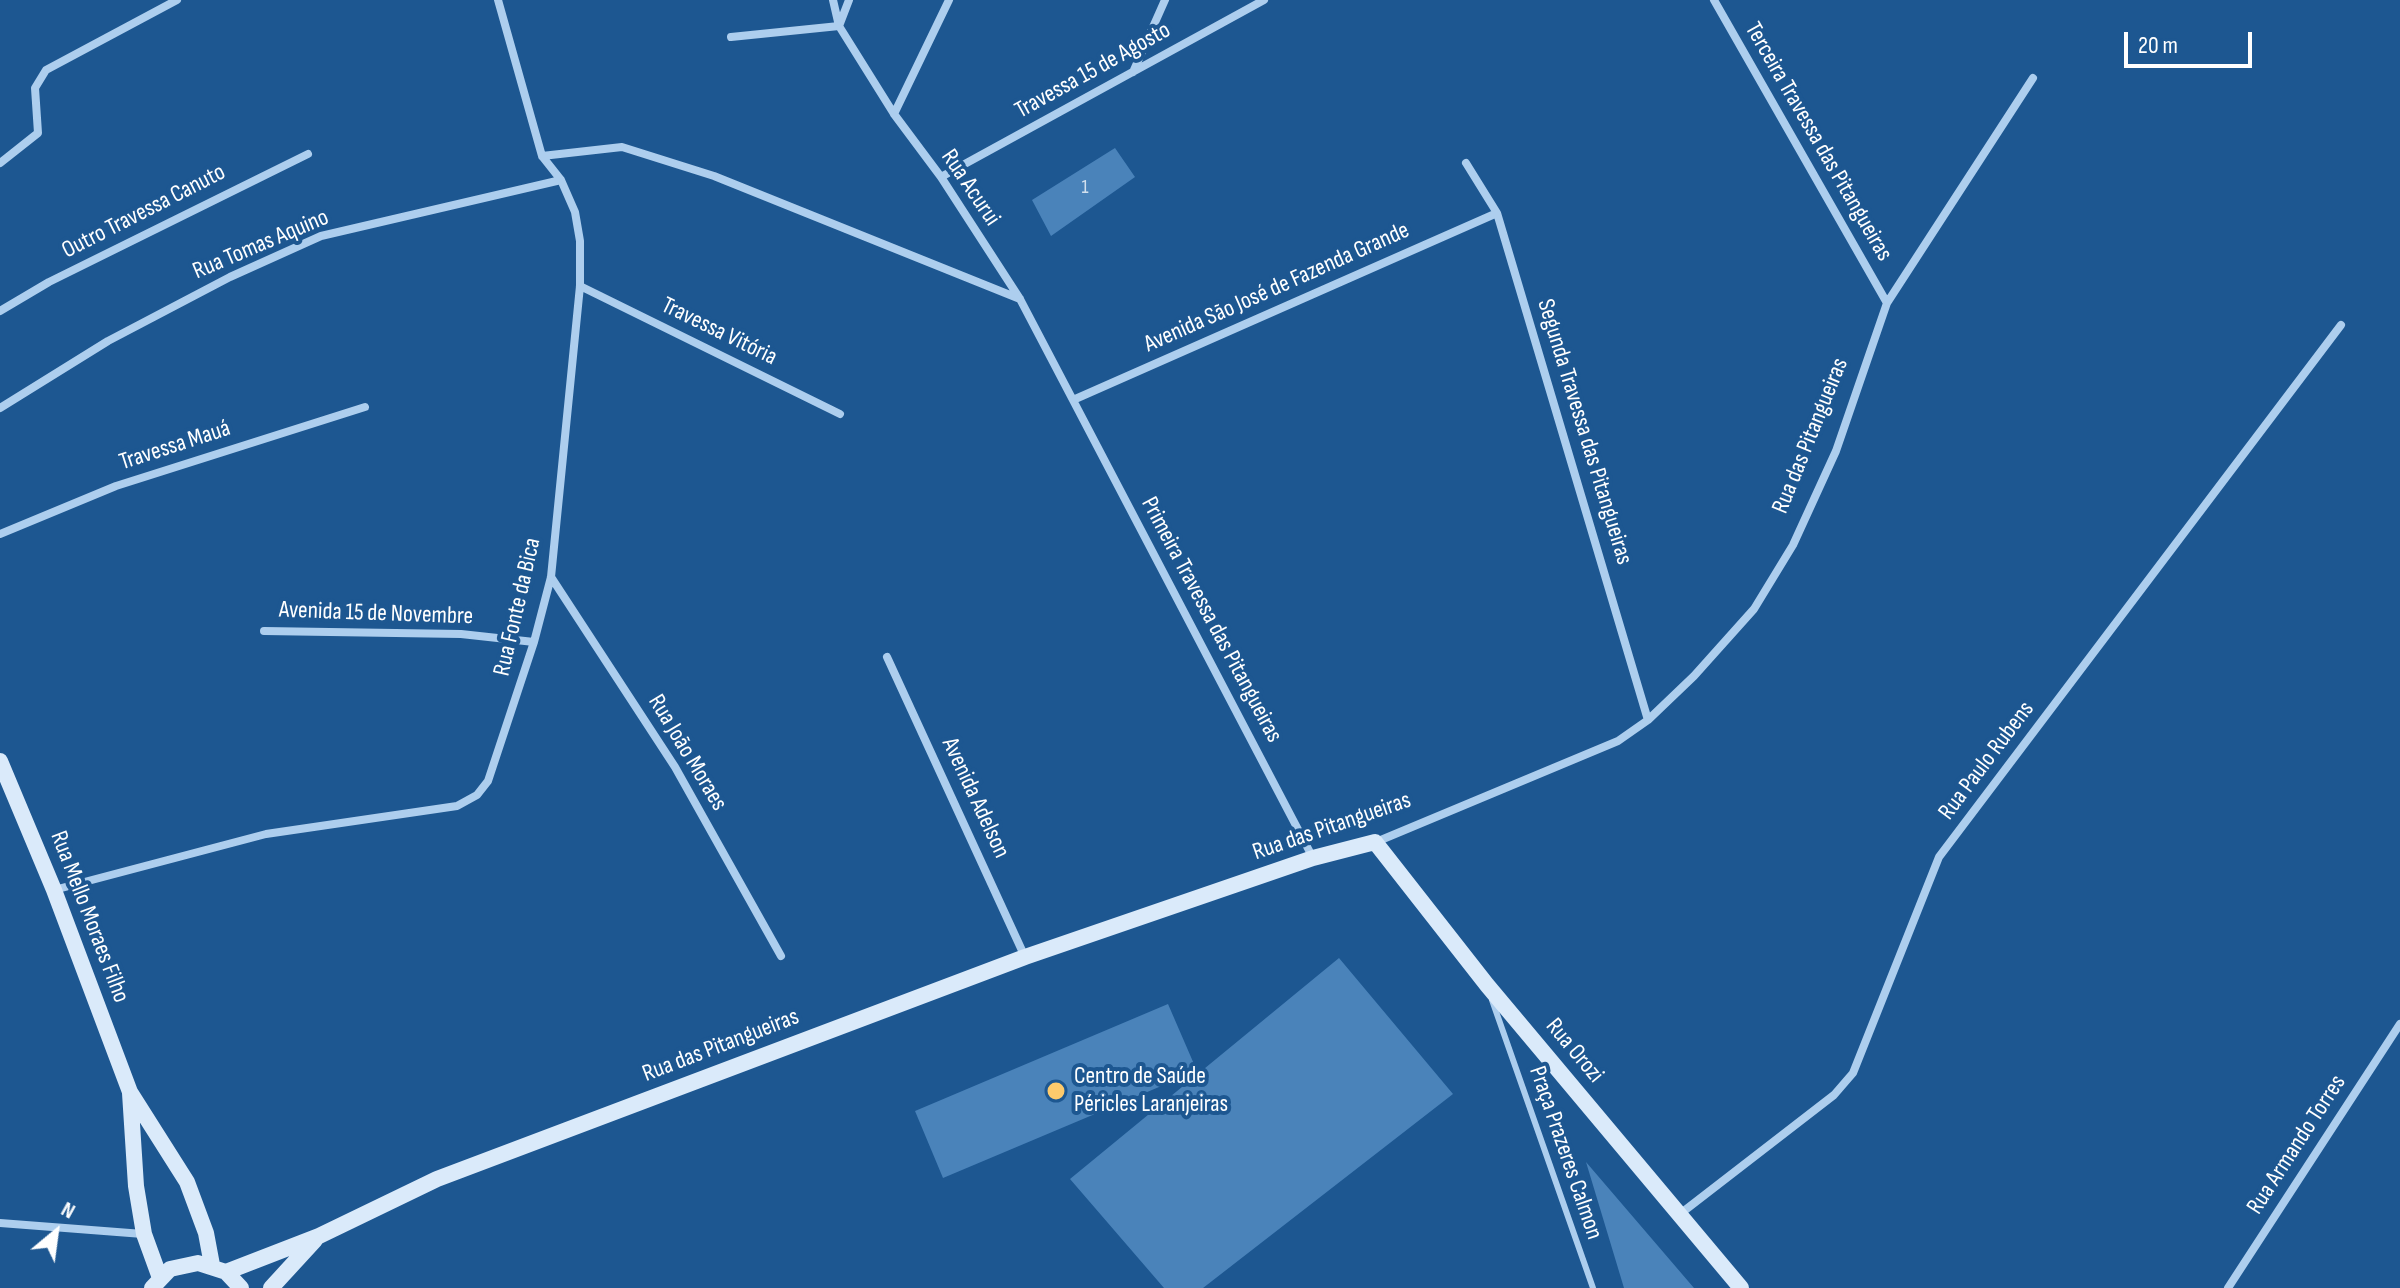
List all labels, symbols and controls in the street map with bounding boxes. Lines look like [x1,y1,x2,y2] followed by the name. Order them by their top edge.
[1010,16,1176,126] street label: Travessa 15 de Agosto
[2128,16,2256,66] scale bar
[1738,18,1898,266] street label: Terceira Travessa das Pitangueiras
[2138,31,2178,60] text: 20 m
[934,144,1006,232] street label: Rua Acurui
[57,158,231,266] street label: Outro Travessa Canuto
[1082,176,1088,200] house number: 1
[189,203,333,287] street label: Rua Tomas Aquino
[1140,216,1414,360] street label: Avenida São José de Fazenda Grande
[656,292,782,372] street label: Travessa Vitória
[1530,296,1638,568] street label: Segunda Travessa das Pitangueiras
[1767,354,1855,518] street label: Rua das Pitangueiras
[116,415,234,477] street label: Travessa Mauá
[1134,492,1288,748] street label: Primeira Travessa das Pitangueiras
[488,535,548,679] street label: Rua Fonte da Bica
[279,596,473,632] street label: Avenida 15 de Novembre
[641,690,733,816] street label: Rua João Moraes
[1933,696,2041,826] street label: Rua Paulo Rubens
[935,733,1015,863] street label: Avenida Adelson
[1249,786,1415,868] street label: Rua das Pitangueiras
[43,827,135,1007] street label: Rua Mello Moraes Filho
[639,1003,803,1089] street label: Rua das Pitangueiras
[1539,1013,1609,1089] street label: Rua Orozi
[1074,1063,1228,1119] place label: Centro de Saúde Péricles Laranjeiras
[1522,1063,1608,1243] street label: Praça Prazeres Calmon
[2241,1070,2353,1220] street label: Rua Armando Torres
[1045,1080,1067,1102] marker: Centro de Saúde Péricles Laranjeiras
[16,1192,96,1272] north arrow
[56,1196,80,1225] text: N

